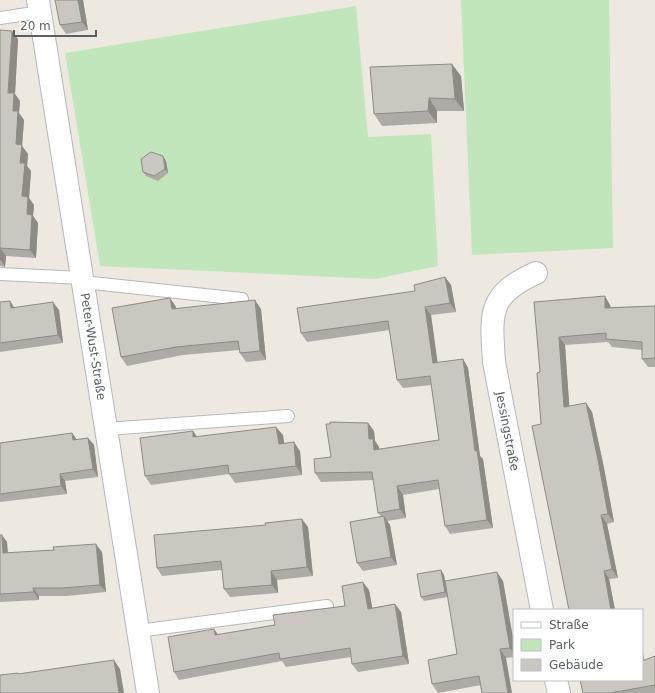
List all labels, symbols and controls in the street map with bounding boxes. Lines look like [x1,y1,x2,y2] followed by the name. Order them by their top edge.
[14,12,96,38] scale bar
[20,19,51,33] text: 20 m
[78,292,108,401] street label: Peter-Wust-Straße
[493,390,522,472] street label: Jessingstraße
[513,609,643,681] legend
[549,618,589,632] text: Straße
[549,638,575,652] text: Park
[549,658,603,672] text: Gebäude

